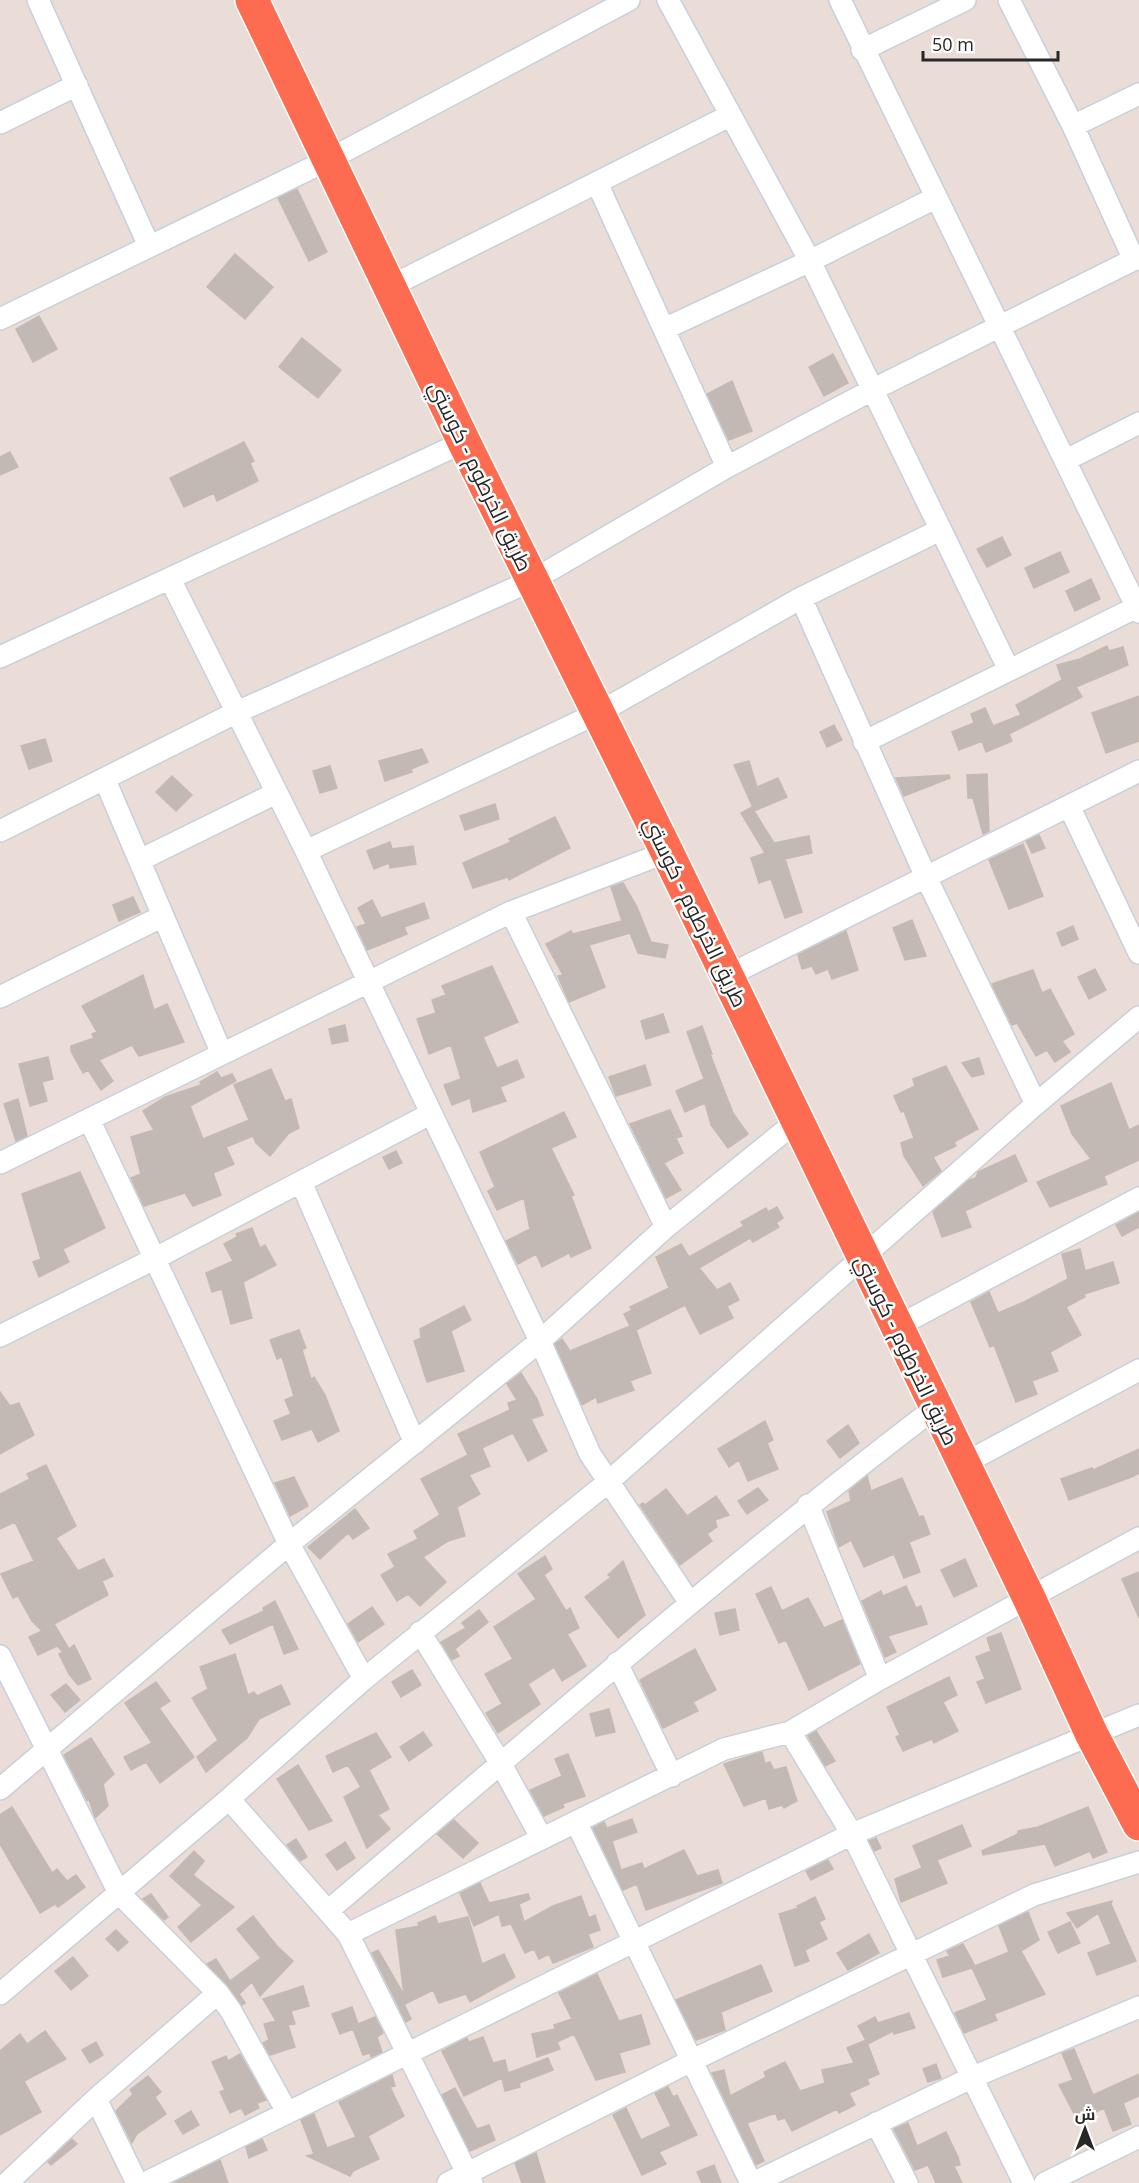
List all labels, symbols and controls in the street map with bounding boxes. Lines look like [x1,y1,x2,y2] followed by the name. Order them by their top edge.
[923,24,1058,62] scale bar
[932,32,974,56] text: 50 m
[420,376,539,577] street label: طريق الخرطوم - كوستي
[635,812,754,1013] street label: طريق الخرطوم - كوستي
[846,1250,965,1451] street label: طريق الخرطوم - كوستي
[1055,2099,1115,2159] north arrow
[1075,2103,1095,2125] text: ش

